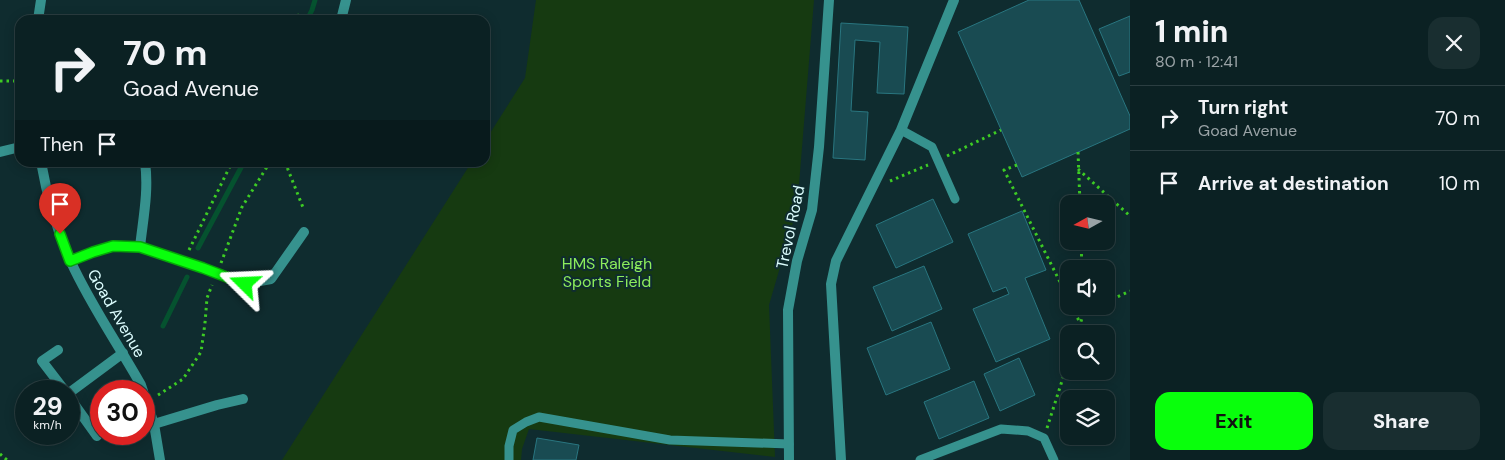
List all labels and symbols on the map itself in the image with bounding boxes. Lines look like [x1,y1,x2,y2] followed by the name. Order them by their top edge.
[39,183,81,234] pin
[771,183,810,271] street label: Trevol Road
[1060,195,1115,250] north arrow
[562,253,652,292] park label: HMS Raleigh Sports Field
[218,257,270,309] position arrow
[83,265,150,361] street label: Goad Avenue
[90,380,155,445] speed limit sign: 30

